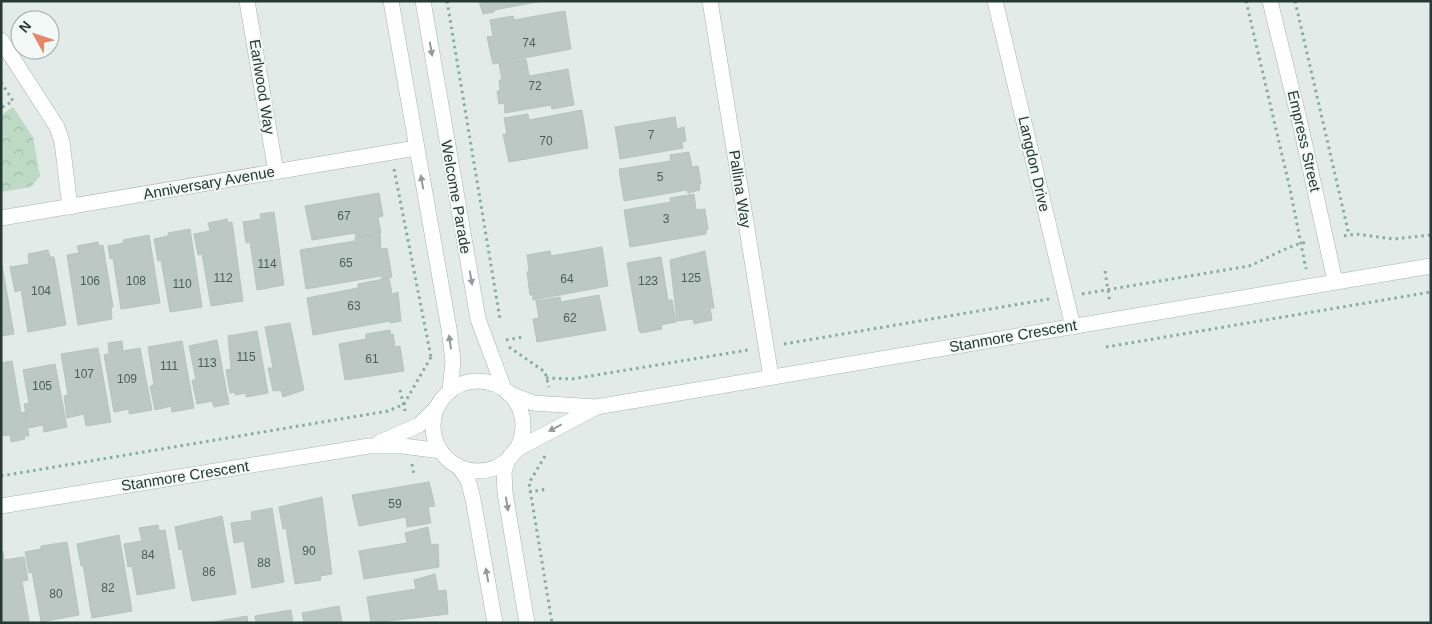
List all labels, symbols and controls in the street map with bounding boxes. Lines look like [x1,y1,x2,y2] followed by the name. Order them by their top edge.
[10,10,60,60] north arrow
[16,18,34,36] text: N
[522,36,536,50] house number: 74
[247,38,278,136] street label: Earlwood Way
[428,42,436,58] one-way arrow
[528,79,542,93] house number: 72
[1285,89,1325,194] street label: Empress Street
[1015,114,1054,213] street label: Langdon Drive
[648,128,655,142] house number: 7
[539,134,553,148] house number: 70
[438,139,475,255] street label: Welcome Parade
[726,149,755,230] street label: Pallina Way
[142,163,276,202] street label: Anniversary Avenue
[657,170,664,184] house number: 5
[418,174,426,190] one-way arrow
[337,209,351,223] house number: 67
[663,212,670,226] house number: 3
[339,256,353,270] house number: 65
[257,257,277,271] house number: 114
[213,271,233,285] house number: 112
[467,271,475,287] one-way arrow
[681,271,701,285] house number: 125
[560,272,574,286] house number: 64
[80,274,100,288] house number: 106
[126,274,146,288] house number: 108
[638,274,658,288] house number: 123
[172,277,192,291] house number: 110
[31,284,51,298] house number: 104
[347,299,361,313] house number: 63
[563,311,577,325] house number: 62
[948,316,1079,355] street label: Stanmore Crescent
[446,334,454,350] one-way arrow
[236,350,256,364] house number: 115
[365,352,379,366] house number: 61
[197,356,217,370] house number: 113
[160,359,178,373] house number: 111
[74,367,94,381] house number: 107
[117,372,137,386] house number: 109
[32,379,52,393] house number: 105
[548,424,562,432] one-way arrow
[120,457,251,494] street label: Stanmore Crescent
[503,496,511,512] one-way arrow
[388,497,402,511] house number: 59
[302,544,316,558] house number: 90
[141,548,155,562] house number: 84
[257,556,271,570] house number: 88
[202,565,216,579] house number: 86
[482,566,490,582] one-way arrow
[101,581,115,595] house number: 82
[49,587,63,601] house number: 80

